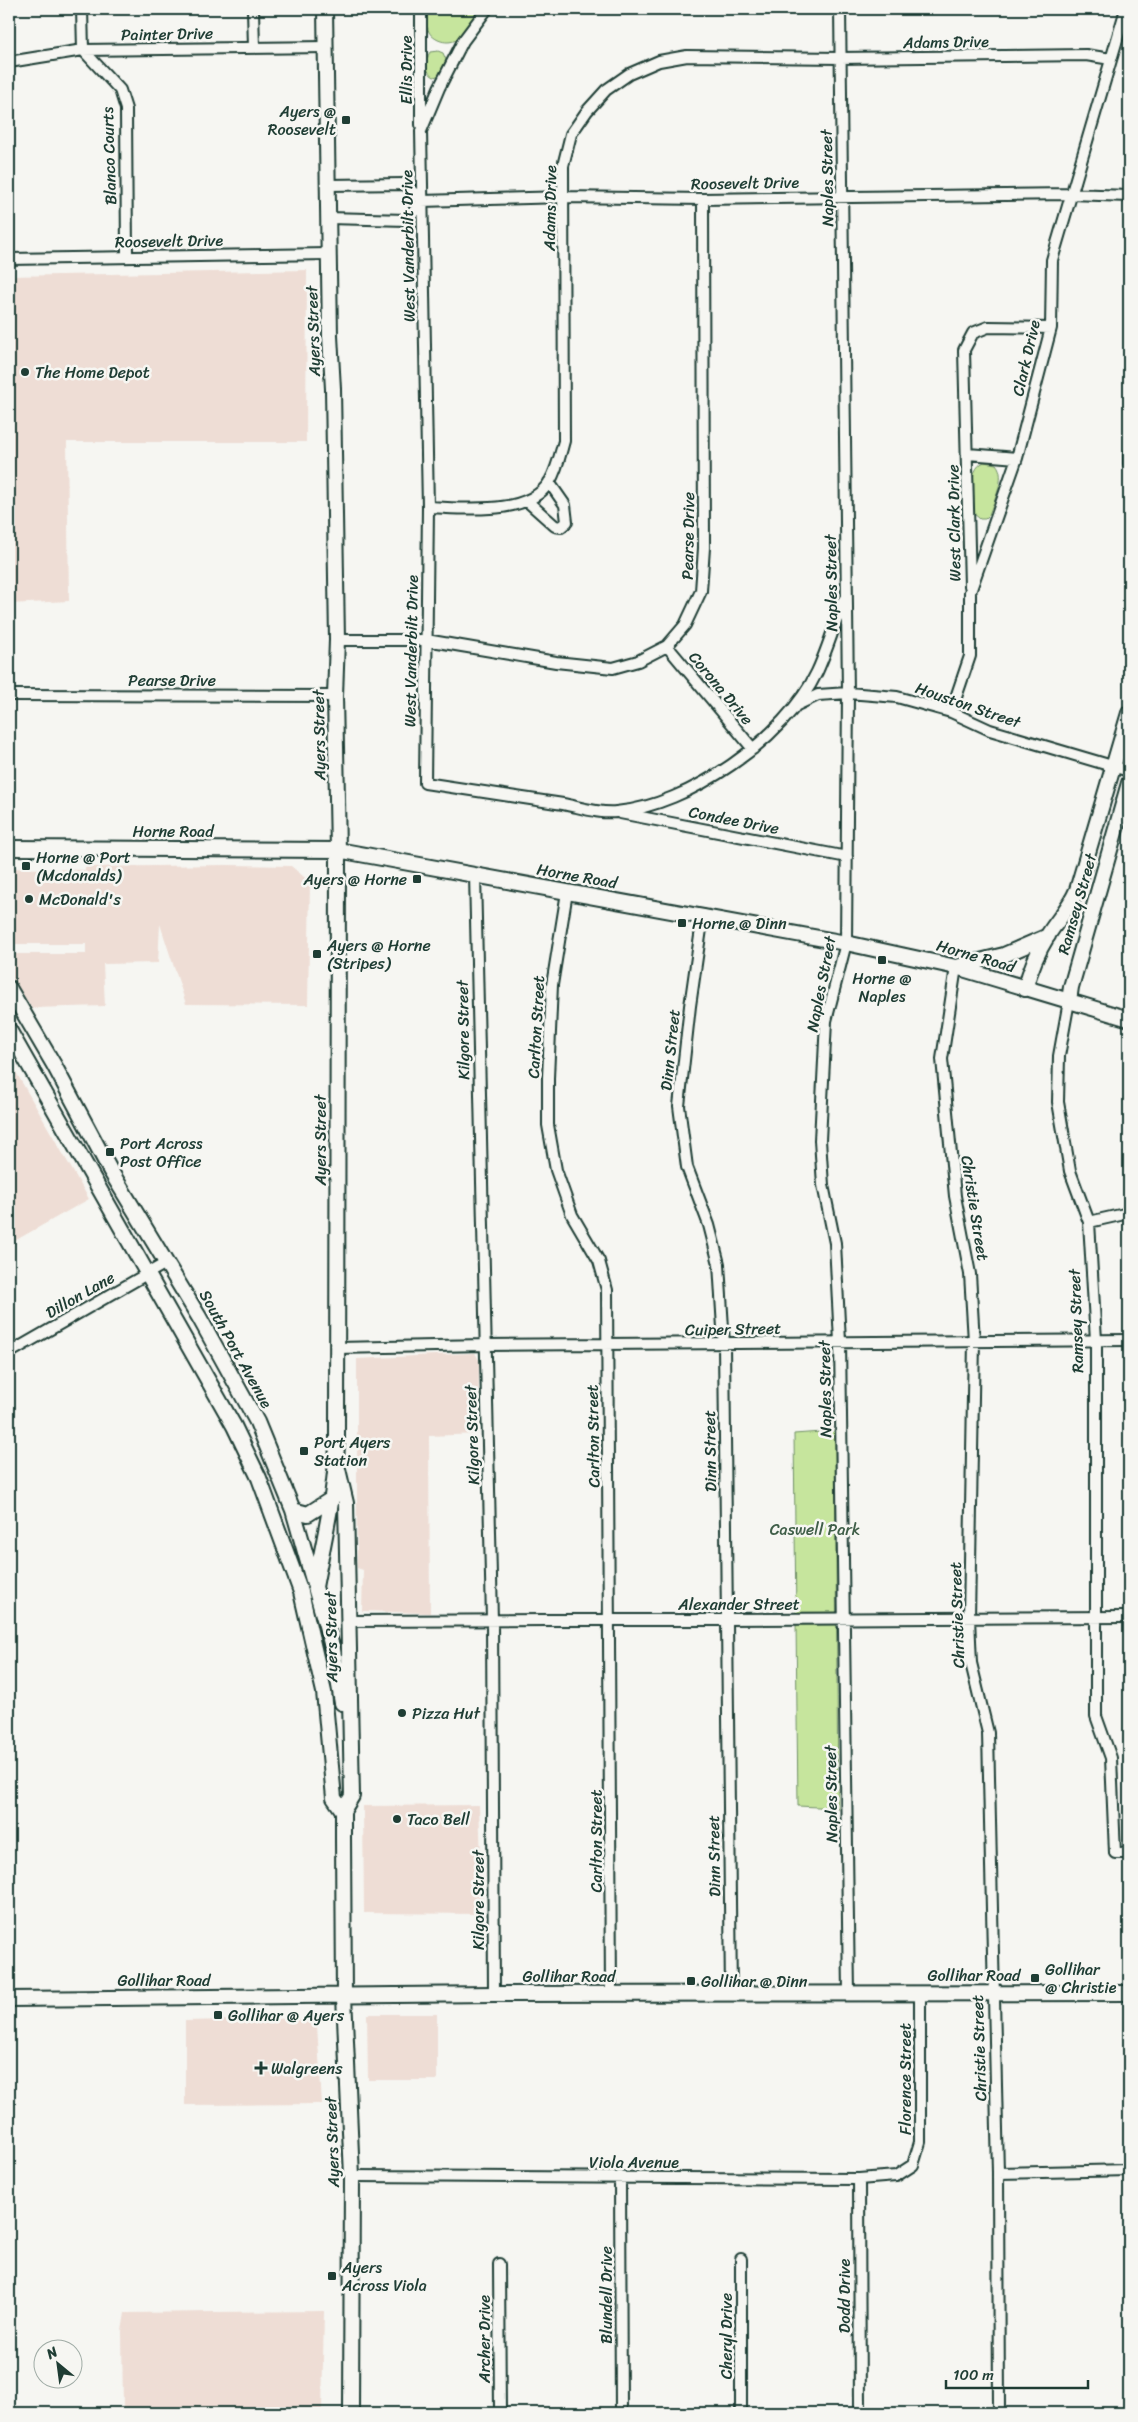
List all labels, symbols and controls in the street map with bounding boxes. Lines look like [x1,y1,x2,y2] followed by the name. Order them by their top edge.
[121,19,213,49] street label: Painter Drive
[902,27,989,57] street label: Adams Drive
[392,35,421,104] street label: Ellis Drive
[268,97,336,144] place label: Ayers @ Roosevelt
[93,106,125,206] street label: Blanco Courts
[340,114,352,126] marker: Ayers @ Roosevelt
[812,129,842,227] street label: Naples Street
[535,165,565,252] street label: Adams Drive
[691,168,800,198] street label: Roosevelt Drive
[392,169,424,322] street label: West Vanderbilt Drive
[115,226,224,256] street label: Roosevelt Drive
[297,285,329,378] street label: Ayers Street
[1003,317,1049,399] street label: Clark Drive
[35,358,150,387] place label: The Home Depot
[19,366,31,378] marker: The Home Depot
[938,464,970,582] street label: West Clark Drive
[673,492,703,580] street label: Pearse Drive
[816,534,846,632] street label: Naples Street
[395,574,427,727] street label: West Vanderbilt Drive
[681,644,761,732] street label: Corona Drive
[128,666,216,695] street label: Pearse Drive
[911,673,1025,737] street label: Houston Street
[304,689,334,782] street label: Ayers Street
[686,797,782,843] street label: Condee Drive
[132,817,215,846] street label: Horne Road
[36,843,131,890] place label: Horne @ Port (Mcdonalds)
[1049,850,1105,958] street label: Ramsey Street
[535,855,621,898] street label: Horne Road
[20,860,32,872] marker: Horne @ Port (Mcdonalds)
[302,865,407,894] place label: Ayers @ Horne
[411,873,423,885] marker: Ayers @ Horne
[39,885,121,914] place label: McDonald's
[23,893,35,905] marker: McDonald's
[692,909,787,938] place label: Horne @ Dinn
[676,917,688,929] marker: Horne @ Dinn
[326,931,431,978] place label: Ayers @ Horne (Stripes)
[933,931,1020,982] street label: Horne Road
[798,933,845,1034] street label: Naples Street
[311,948,323,960] marker: Ayers @ Horne (Stripes)
[876,954,888,966] marker: Horne @ Naples
[852,964,912,1011] place label: Horne @ Naples
[519,975,553,1079] street label: Carlton Street
[448,979,478,1080] street label: Kilgore Street
[651,1008,689,1092] street label: Dinn Street
[306,1094,335,1186] street label: Ayers Street
[120,1129,203,1176] place label: Port Across Post Office
[104,1146,116,1158] marker: Port Across Post Office
[952,1153,998,1263] street label: Christie Street
[40,1263,120,1327] street label: Dillon Lane
[1060,1268,1092,1373] street label: Ramsey Street
[191,1284,281,1414] street label: South Port Avenue
[685,1314,781,1344] street label: Cuiper Street
[810,1340,840,1438] street label: Naples Street
[456,1384,488,1485] street label: Kilgore Street
[578,1384,608,1488] street label: Carlton Street
[695,1410,725,1492] street label: Dinn Street
[314,1428,391,1475] place label: Port Ayers Station
[298,1445,310,1457] marker: Port Ayers Station
[770,1515,860,1544] park label: Caswell Park
[941,1561,973,1669] street label: Christie Street
[677,1590,800,1619] street label: Alexander Street
[316,1591,346,1684] street label: Ayers Street
[412,1699,480,1728] place label: Pizza Hut
[396,1707,408,1719] marker: Pizza Hut
[816,1745,846,1843] street label: Naples Street
[582,1789,611,1893] street label: Carlton Street
[407,1805,470,1834] place label: Taco Bell
[391,1813,403,1825] marker: Taco Bell
[699,1815,729,1897] street label: Dinn Street
[464,1850,493,1950] street label: Kilgore Street
[1045,1955,1117,2002] place label: Gollihar @ Christie
[927,1961,1022,1990] street label: Gollihar Road
[522,1962,617,1991] street label: Gollihar Road
[117,1966,212,1995] street label: Gollihar Road
[701,1967,808,1996] place label: Gollihar @ Dinn
[1029,1972,1041,1984] marker: Gollihar @ Christie
[685,1975,697,1987] marker: Gollihar @ Dinn
[963,1994,995,2102] street label: Christie Street
[228,2001,345,2030] place label: Gollihar @ Ayers
[212,2009,224,2021] marker: Gollihar @ Ayers
[891,2023,920,2135] street label: Florence Street
[271,2054,343,2083] place label: Walgreens
[255,2062,267,2074] marker: Walgreens
[316,2096,348,2189] street label: Ayers Street
[589,2148,679,2177] street label: Viola Avenue
[592,2246,621,2344] street label: Blundell Drive
[341,2253,427,2300] place label: Ayers Across Viola
[830,2259,859,2333] street label: Dodd Drive
[326,2270,338,2282] marker: Ayers Across Viola
[712,2293,741,2379] street label: Cheryl Drive
[470,2295,499,2384] street label: Archer Drive
[32,2340,82,2390] north arrow
[41,2340,63,2367] text: N
[946,2357,1088,2389] scale bar
[953,2362,994,2388] text: 100 m

